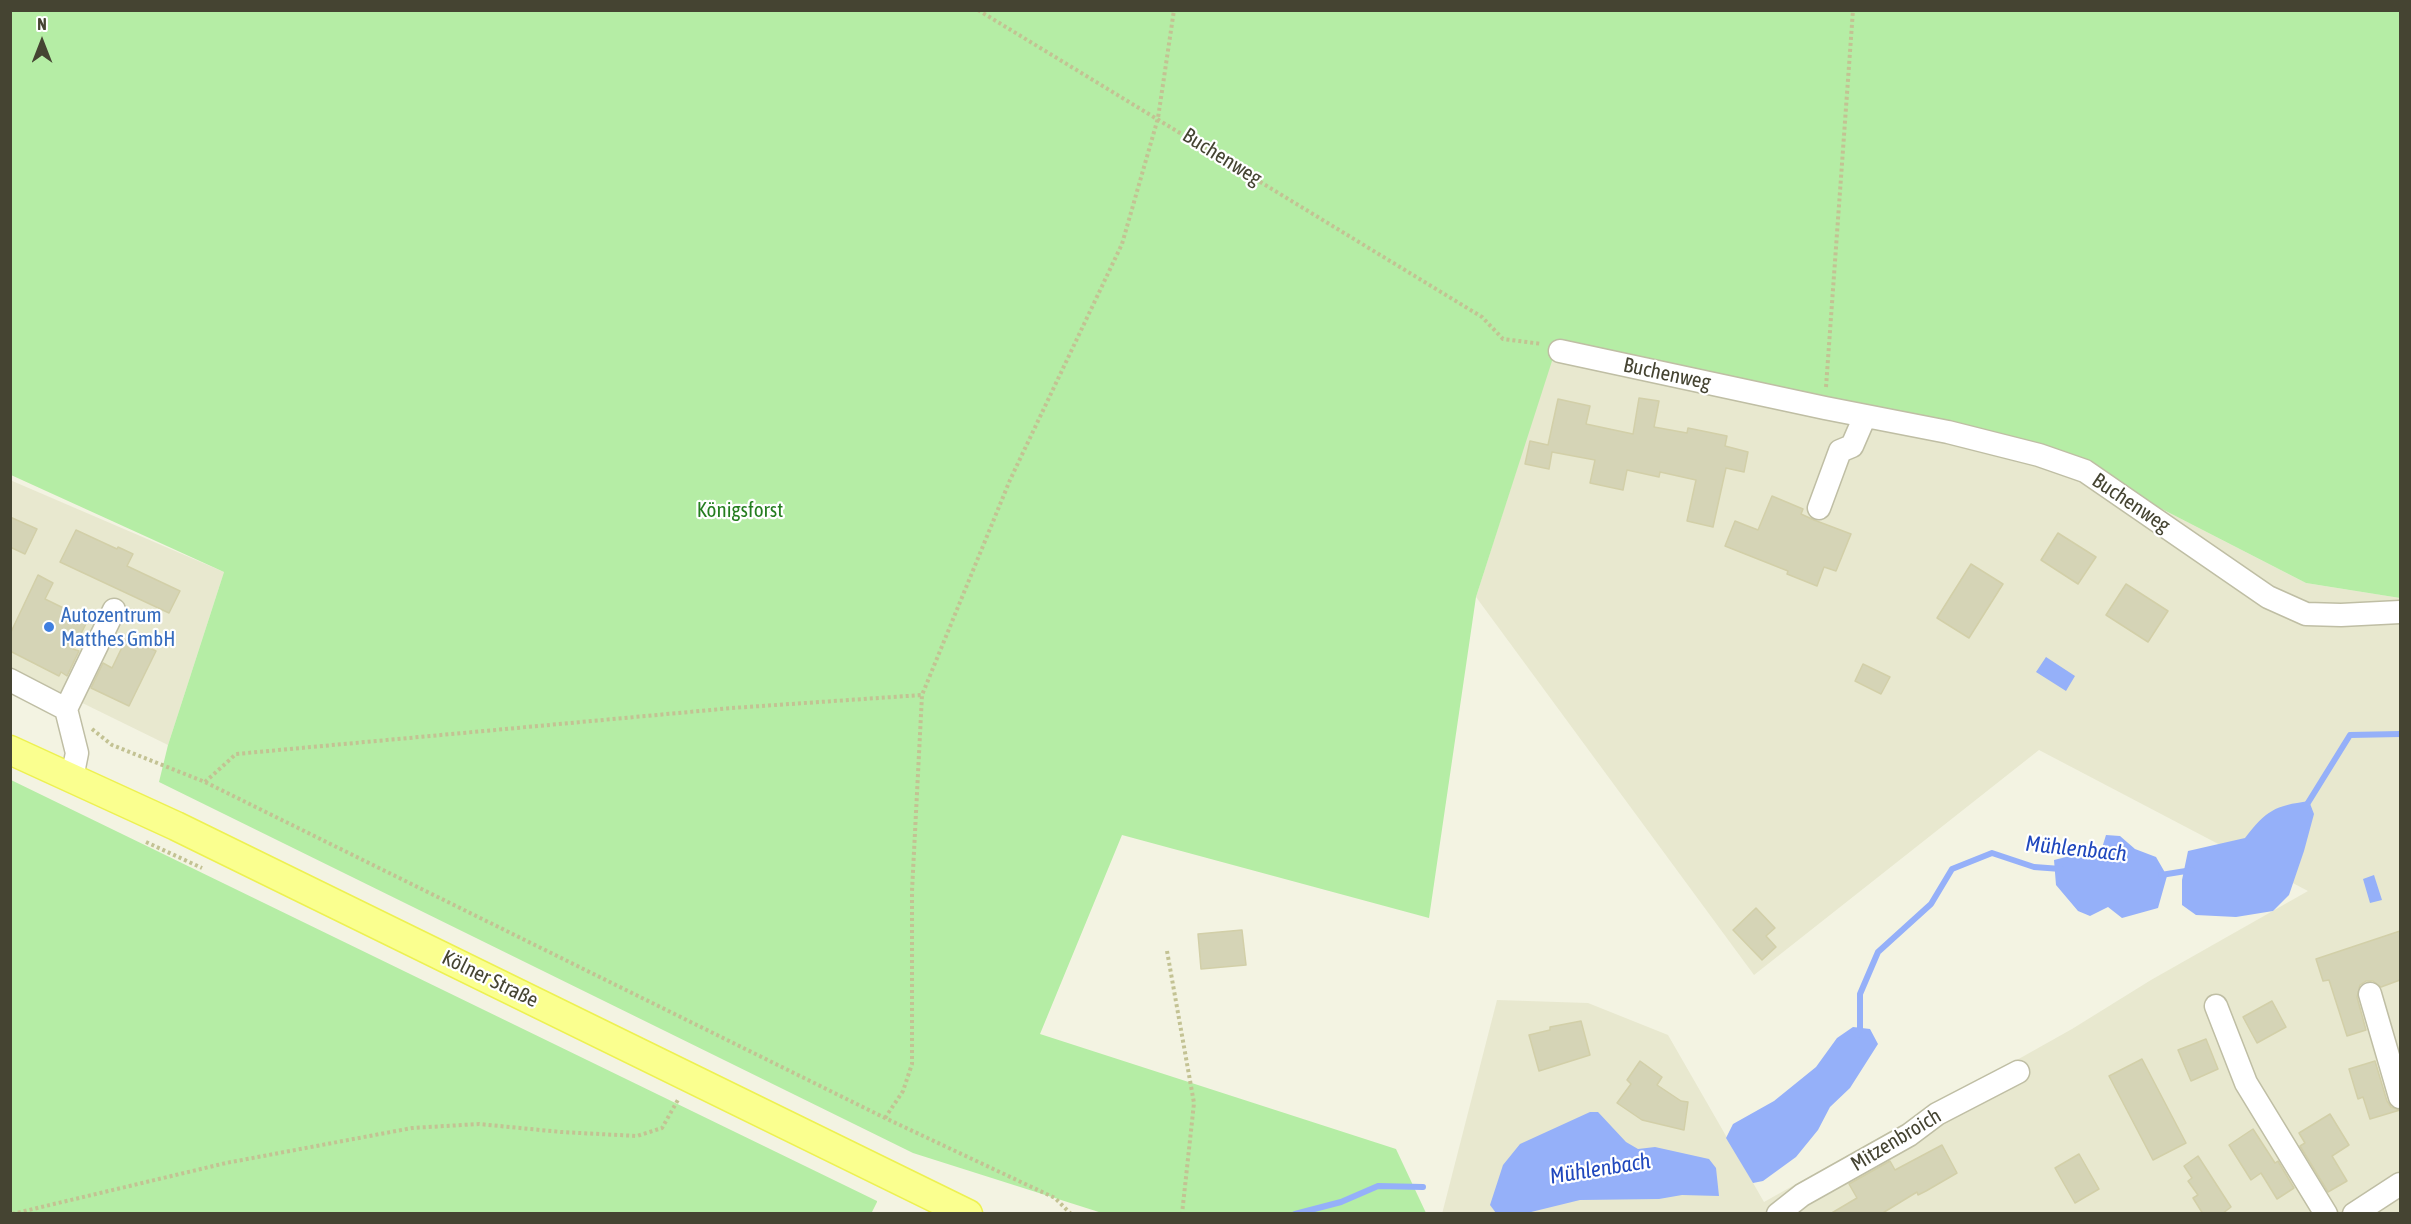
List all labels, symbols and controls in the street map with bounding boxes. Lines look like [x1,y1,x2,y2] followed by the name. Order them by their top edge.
[12,12,72,72] north arrow
[37,15,47,33] text: N
[1178,123,1266,191] street label: Buchenweg
[1621,352,1713,396] street label: Buchenweg
[2087,468,2175,538] street label: Buchenweg
[697,497,783,523] park label: Königsforst
[61,602,175,652] place label: Autozentrum Matthes GmbH
[42,620,56,634] marker: Autozentrum Matthes GmbH
[2024,831,2128,867] water label: Mühlenbach
[438,945,542,1013] street label: Kölner Straße
[1846,1103,1946,1177] street label: Mitzenbroich
[1548,1148,1652,1190] water label: Mühlenbach

